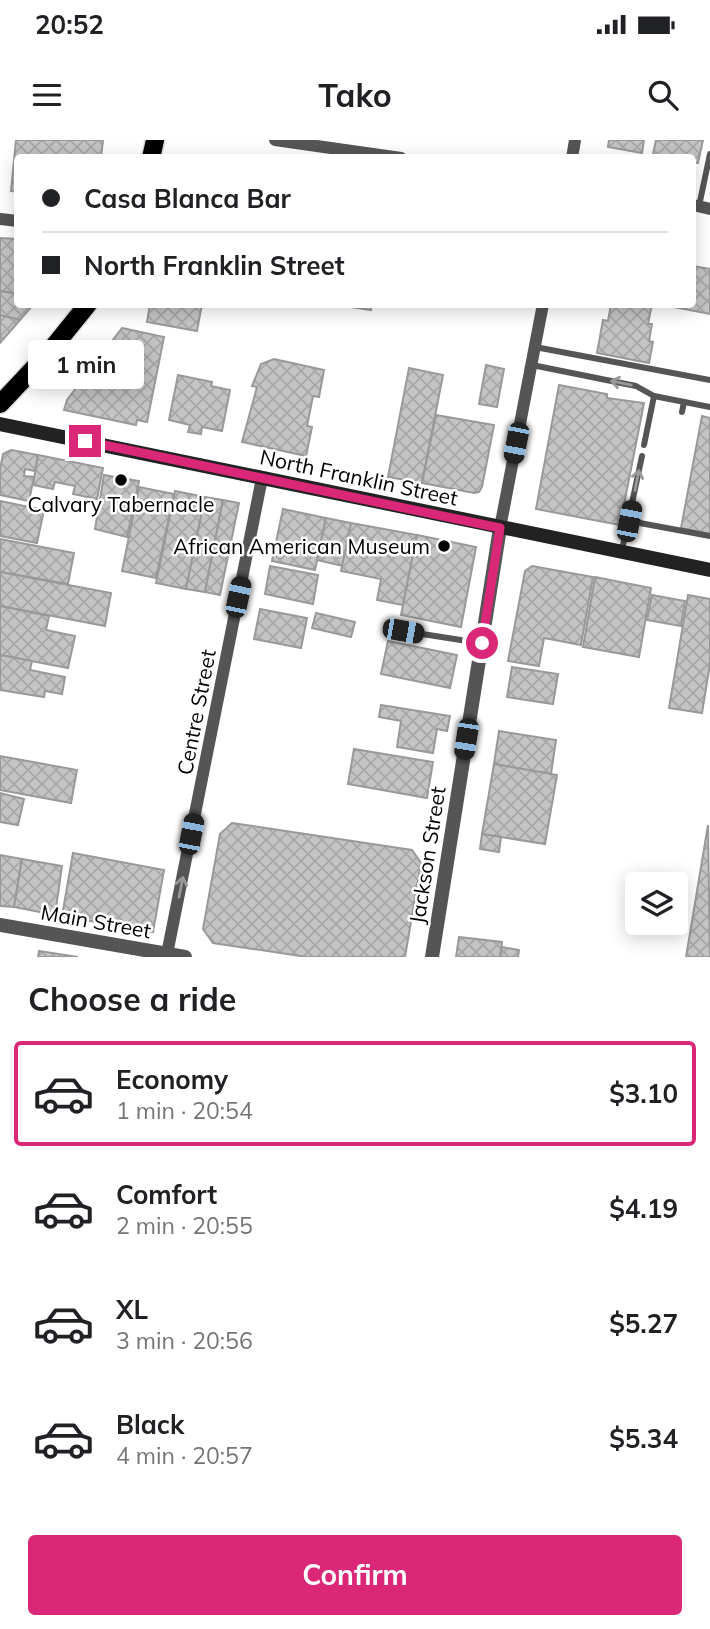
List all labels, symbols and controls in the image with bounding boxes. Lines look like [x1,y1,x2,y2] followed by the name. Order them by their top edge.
[35,8,104,41] text: 20:52
[318,75,392,115] text: Tako
[28,76,66,114] icon: menu
[644,76,682,114] icon: search
[84,182,291,215] text: Casa Blanca Bar
[84,249,345,282] text: North Franklin Street
[27,340,143,388] callout: 1 min
[56,350,116,379] text: 1 min
[610,376,633,390] one-way arrow
[502,420,531,466] car
[69,425,101,457] route end
[258,443,460,511] street label: North Franklin Street
[630,469,644,492] one-way arrow
[113,472,129,488] marker: Calvary Tabernacle
[27,491,215,517] place label: Calvary Tabernacle
[615,498,644,544] car
[173,533,430,559] place label: African American Museum
[436,538,452,554] marker: African American Museum
[224,574,253,620] car
[381,617,426,645] car
[466,627,498,659] route start
[171,647,221,777] street label: Centre Street
[453,717,480,761] car
[403,784,451,926] street label: Jackson Street
[177,811,206,857] car
[625,872,688,935] map controls
[625,872,688,935] button: layers
[174,876,188,899] one-way arrow
[39,899,153,943] street label: Main Street
[28,979,236,1019] text: Choose a ride
[32,1062,95,1125] icon: car
[116,1063,228,1096] text: Economy
[609,1077,678,1110] text: $3.10
[116,1096,253,1125] text: 1 min · 20:54
[32,1177,95,1240] icon: car
[116,1178,217,1211] text: Comfort
[609,1192,678,1225] text: $4.19
[116,1211,253,1240] text: 2 min · 20:55
[32,1292,95,1355] icon: car
[116,1293,148,1326] text: XL
[609,1307,678,1340] text: $5.27
[116,1326,253,1355] text: 3 min · 20:56
[32,1407,95,1470] icon: car
[116,1408,184,1441] text: Black
[609,1422,678,1455] text: $5.34
[116,1441,253,1470] text: 4 min · 20:57
[28,1535,682,1615] button: Confirm

